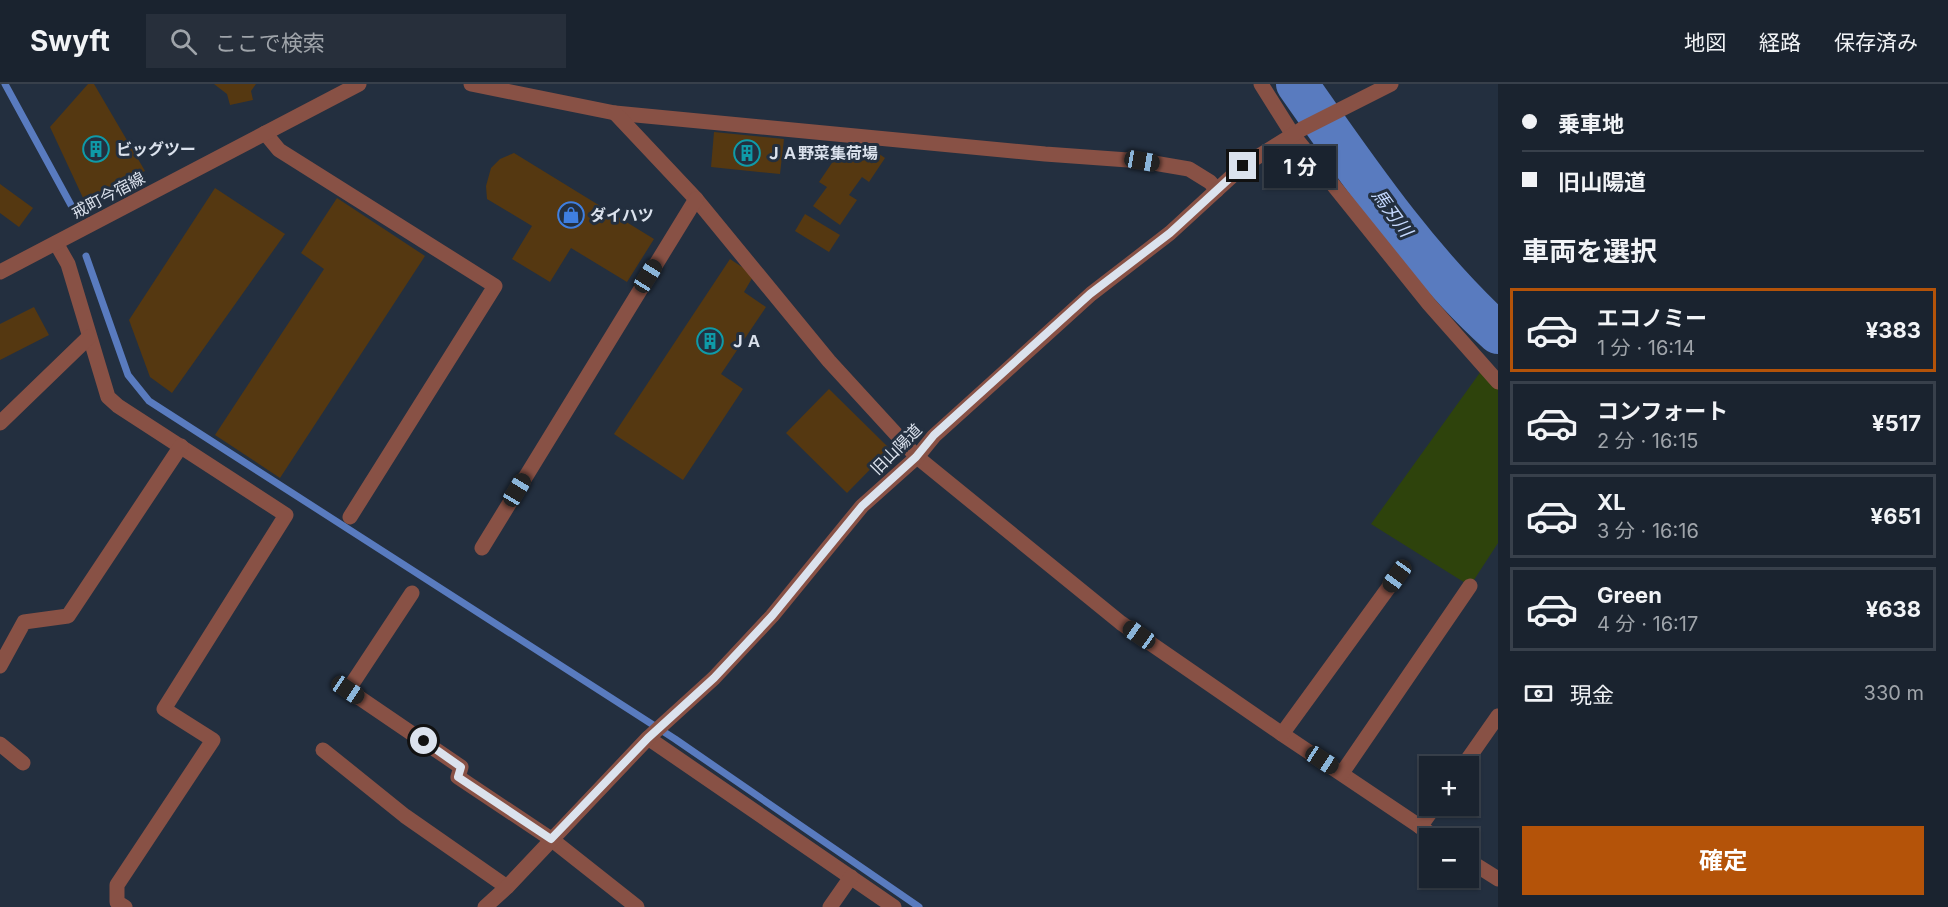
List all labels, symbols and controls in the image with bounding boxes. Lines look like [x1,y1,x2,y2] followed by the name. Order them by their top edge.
[146,14,566,68] search box
[30,24,110,58] text: Swyft
[167,25,200,58] icon: search
[215,30,325,56] text: ここで検索
[1684,30,1726,55] text: 地図
[1759,30,1801,55] text: 経路
[1834,30,1918,55] text: 保存済み
[1558,111,1624,137] text: 乗車地
[81,134,111,164] building icon: ビッグツー
[732,138,762,168] building icon: ＪＡ野菜集荷場
[116,139,196,159] place label: ビッグツー
[766,143,878,163] place label: ＪＡ野菜集荷場
[1264,145,1336,187] callout: 1 分
[1123,149,1161,173] car
[1229,152,1256,179] route end
[1283,155,1317,179] text: 1 分
[68,167,148,223] street label: 戒町今宿線
[1558,169,1646,195] text: 旧山陽道
[1368,185,1418,242] water label: 馬刃川
[556,200,586,230] shop icon: ダイハツ
[590,205,654,225] place label: ダイハツ
[1522,235,1657,268] text: 車両を選択
[631,256,665,296] car
[1525,303,1579,357] icon: car
[1597,305,1707,331] text: エコノミー
[1866,317,1921,343] text: ¥383
[695,326,725,356] building icon: ＪＡ
[730,331,762,351] place label: ＪＡ
[1597,336,1695,360] text: 1 分 · 16:14
[1525,396,1579,450] icon: car
[1597,398,1728,424] text: コンフォート
[1872,410,1921,436] text: ¥517
[866,419,926,479] street label: 旧山陽道
[1597,429,1698,453] text: 2 分 · 16:15
[500,470,534,510] car
[1525,489,1579,543] icon: car
[1597,489,1626,515] text: XL
[1871,503,1921,529] text: ¥651
[1597,519,1699,543] text: 3 分 · 16:16
[1379,556,1415,596] car
[1525,582,1579,636] icon: car
[1597,582,1662,608] text: Green
[1866,596,1921,622] text: ¥638
[1597,612,1698,636] text: 4 分 · 16:17
[1119,617,1159,653] car
[328,672,368,708] car
[1522,677,1555,710] icon: cash
[1864,681,1924,705] text: 330 m
[1570,682,1614,708] text: 現金
[410,727,437,754] route start
[1302,743,1342,777] car
[1419,756,1479,888] map controls
[1419,756,1479,816] button: +
[1522,826,1924,895] button: 確定
[1419,828,1479,888] button: −

